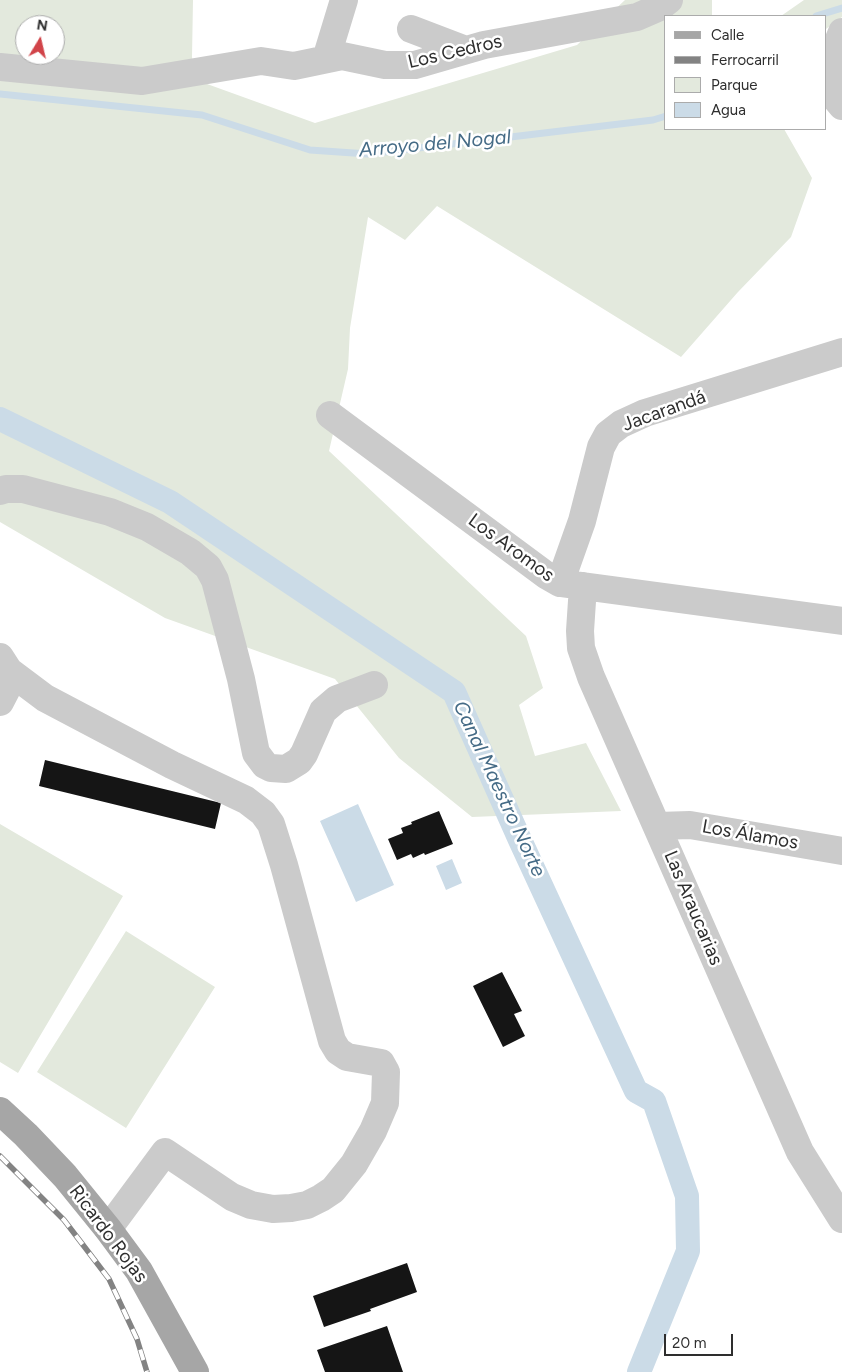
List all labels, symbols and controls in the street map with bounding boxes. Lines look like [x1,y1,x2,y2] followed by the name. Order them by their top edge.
[15,15,65,65] north arrow
[664,15,827,130] legend
[36,16,49,35] text: N
[711,26,744,44] text: Calle
[406,30,504,74] street label: Los Cedros
[711,51,779,69] text: Ferrocarril
[711,76,758,94] text: Parque
[711,101,746,119] text: Agua
[358,125,512,163] water label: Arroyo del Nogal
[619,385,709,437] street label: Jacarandá
[464,509,558,587] street label: Los Aromos
[448,697,550,881] water label: Canal Maestro Norte
[700,815,800,855] street label: Los Álamos
[659,847,727,969] street label: Las Araucarias
[64,1181,152,1287] street label: Ricardo Rojas
[667,1324,736,1356] scale bar
[672,1334,706,1352] text: 20 m

